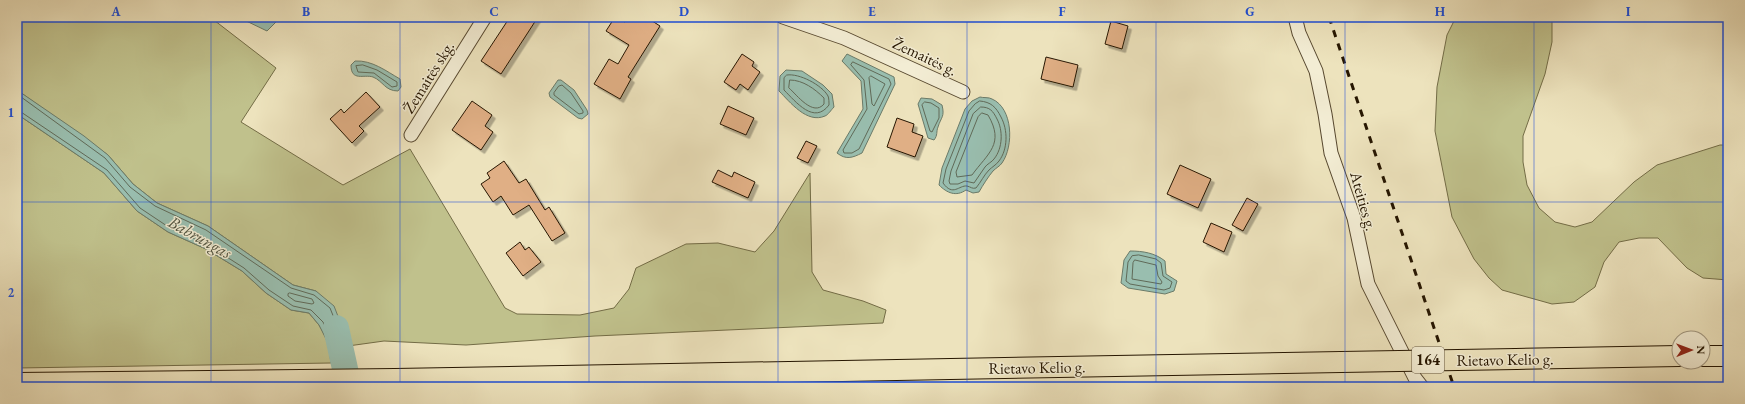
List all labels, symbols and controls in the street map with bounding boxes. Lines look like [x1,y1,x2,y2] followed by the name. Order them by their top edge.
[110,3,121,20] text: A
[302,3,310,20] text: B
[489,3,499,20] text: C
[679,3,689,20] text: D
[868,3,876,20] text: E
[1058,3,1066,20] text: F
[1245,3,1255,20] text: G
[1435,3,1446,20] text: H
[1626,3,1631,20] text: I
[889,32,960,81] street label: Žemaitės g.
[398,37,459,117] street label: Žemaitės skg.
[8,104,15,121] text: 1
[1345,168,1382,233] street label: Ateities g.
[164,210,236,263] water label: Babrungas
[8,284,15,301] text: 2
[1671,330,1711,370] north arrow
[1694,345,1708,354] text: N
[1412,347,1444,373] road number: 164
[1456,348,1554,371] street label: Rietavo Kelio g.
[988,356,1086,379] street label: Rietavo Kelio g.

